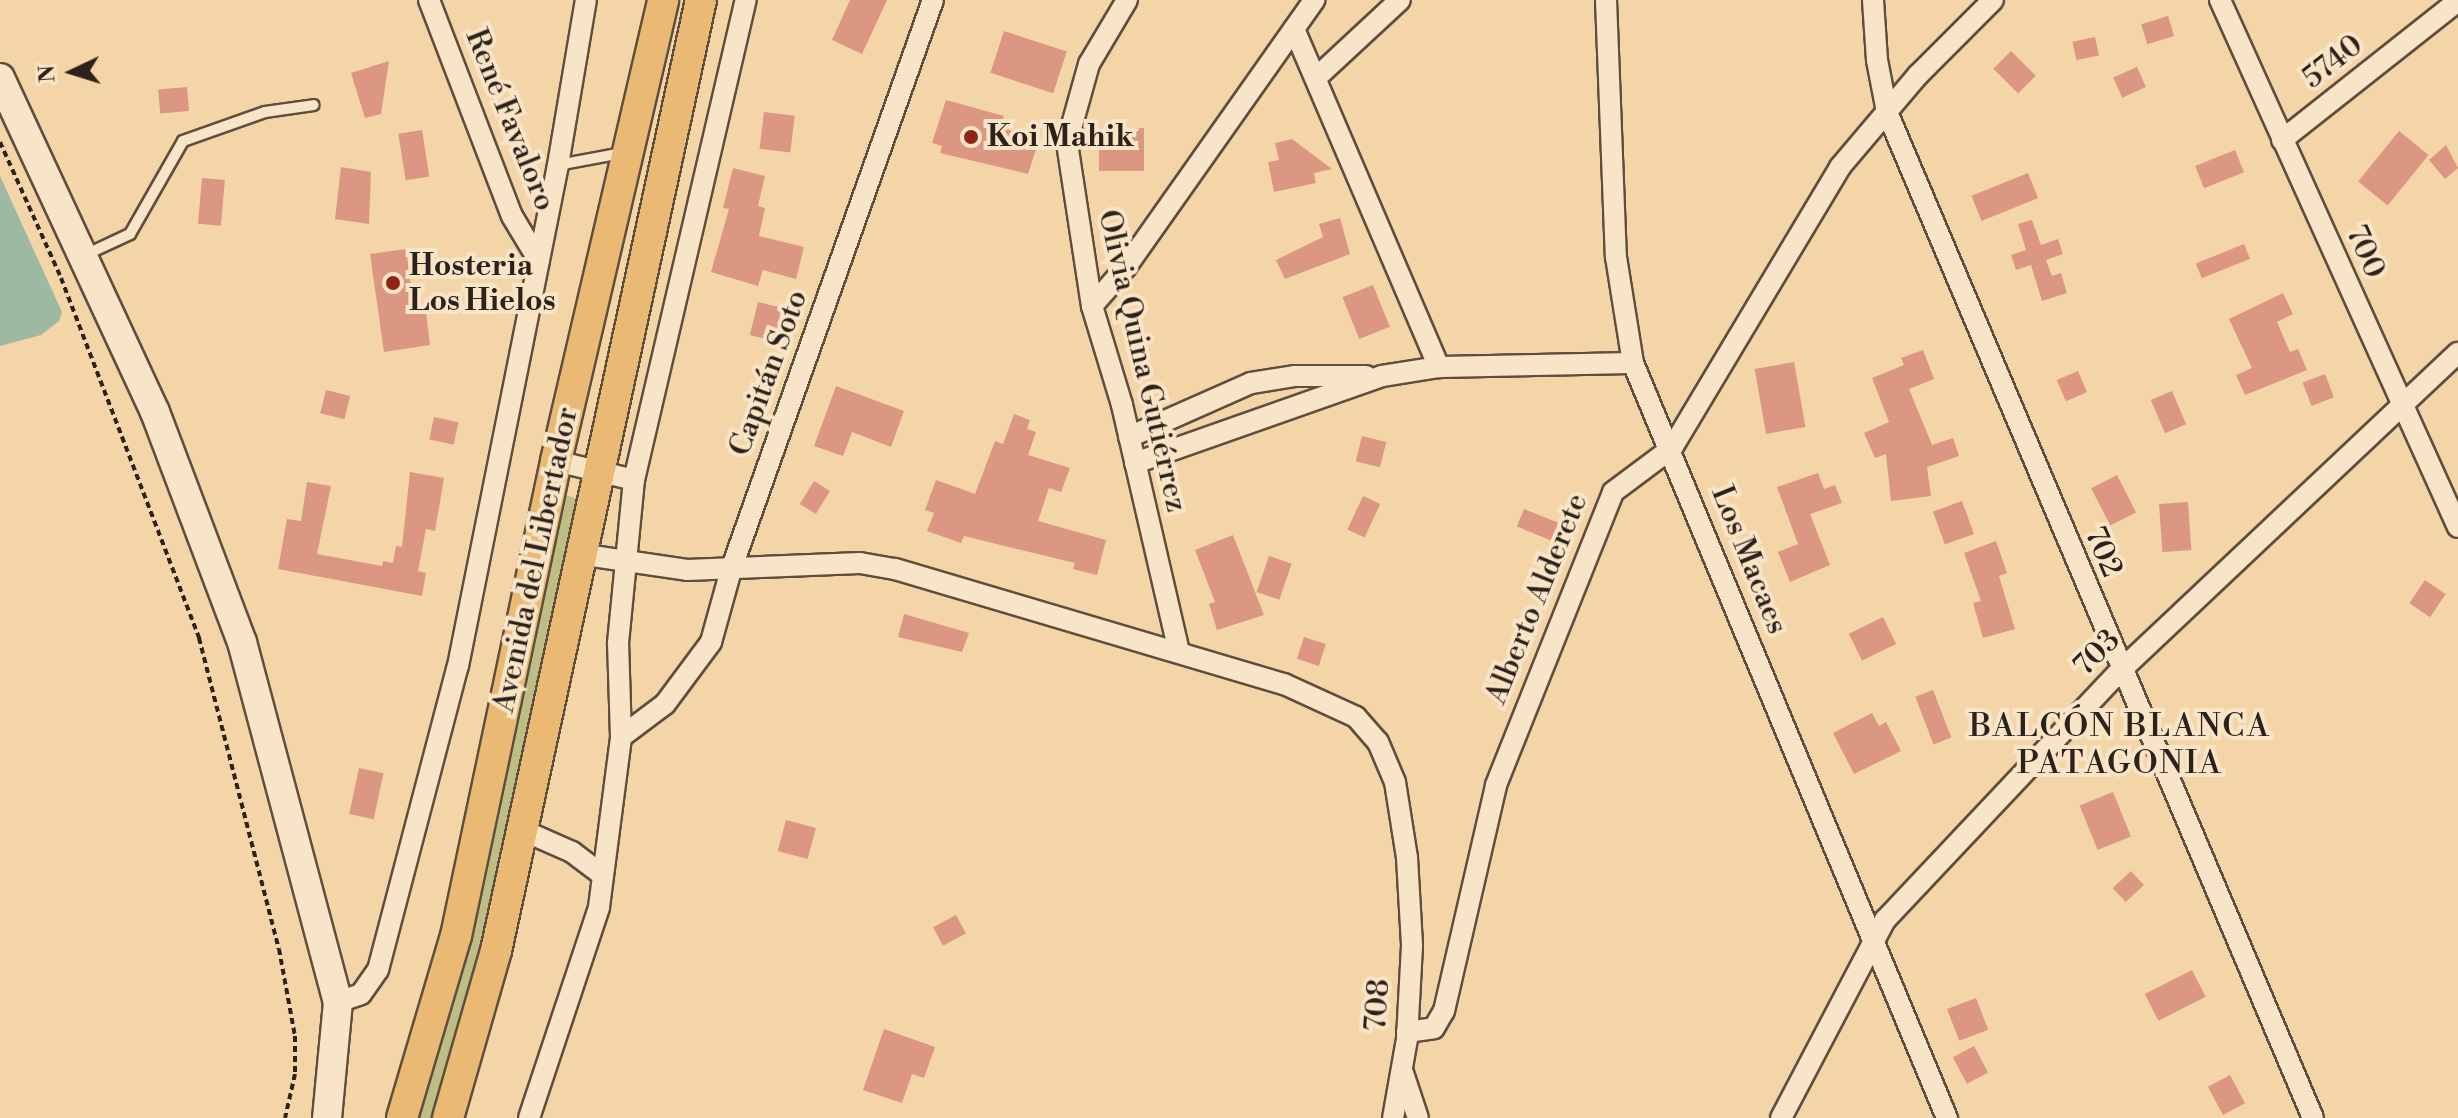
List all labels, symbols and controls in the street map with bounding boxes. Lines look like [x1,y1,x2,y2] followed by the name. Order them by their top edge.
[457,24,563,216] street label: René Favaloro
[2296,27,2370,97] street label: 5740
[32,32,112,112] north arrow
[33,64,62,83] text: N
[987,119,1134,155] place label: Koi Mahik
[962,128,980,146] marker: Koi Mahik
[1090,206,1194,516] street label: Olivia Quina Gutiérrez
[2338,220,2392,284] street label: 700
[409,248,556,318] place label: Hosteria Los Hielos
[384,274,402,292] marker: Hosteria Los Hielos
[722,285,816,461] street label: Capitán Soto
[486,404,586,716] street label: Avenida del Libertador
[1703,481,1795,639] street label: Los Macaes
[1478,488,1596,710] street label: Alberto Alderete
[2076,522,2130,582] street label: 702
[2066,622,2128,684] street label: 703
[1969,708,2271,783] district label: BALCÓN BLANCA PATAGONIA
[1358,977,1398,1033] street label: 708

